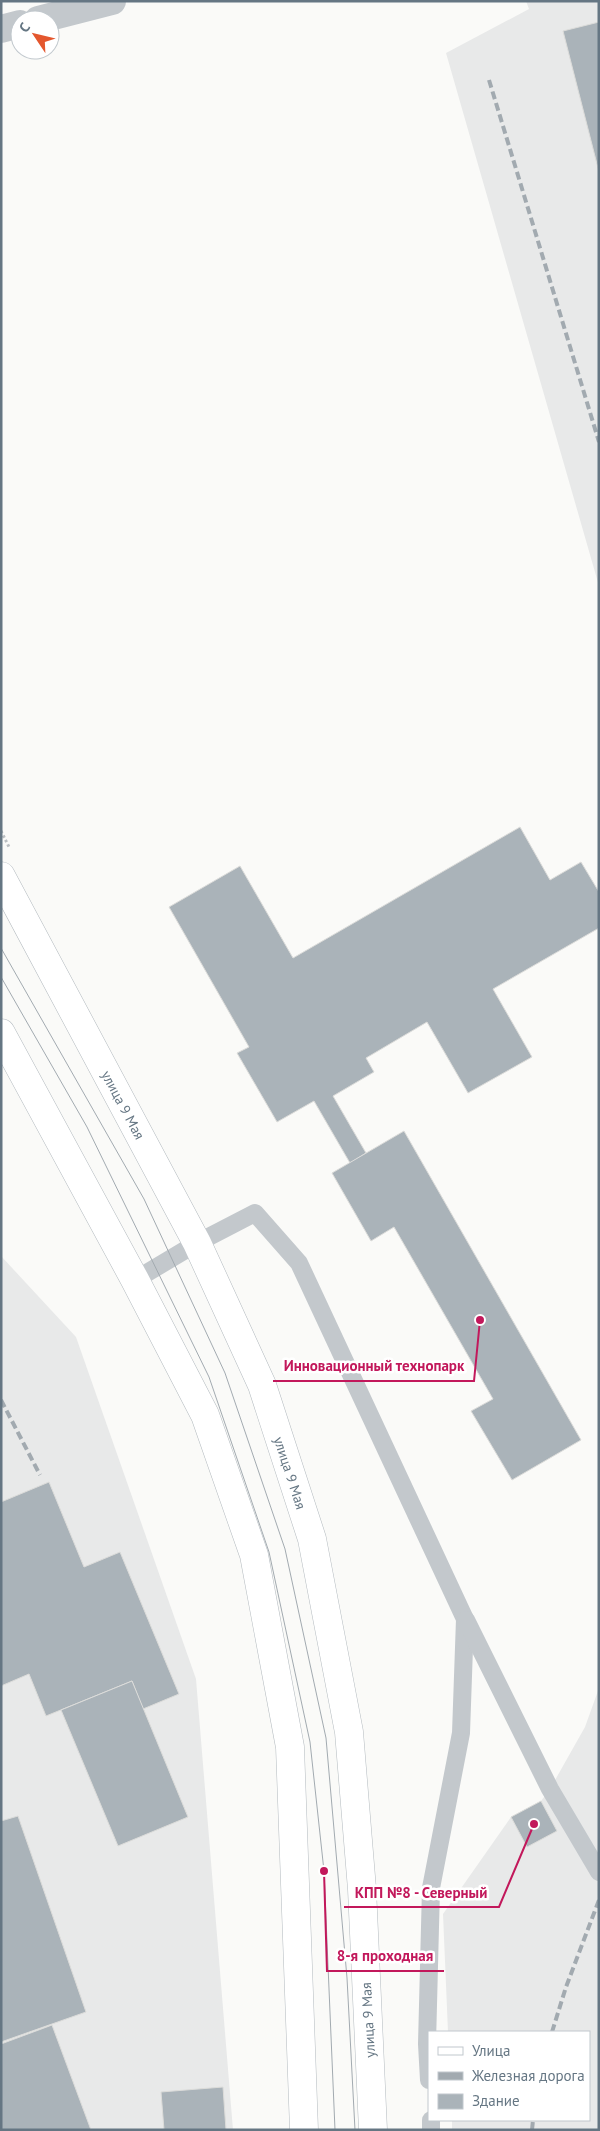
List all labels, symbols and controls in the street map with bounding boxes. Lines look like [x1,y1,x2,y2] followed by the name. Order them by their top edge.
[10,10,60,60] north arrow
[15,19,34,36] text: С
[97,1067,149,1143] street label: улица 9 Мая
[273,1351,474,1381] callout: Инновационный технопарк
[284,1356,465,1375] text: Инновационный технопарк
[270,1434,310,1512] street label: улица 9 Мая
[344,1877,499,1907] callout: КПП №8 - Северный
[355,1883,487,1902] text: КПП №8 - Северный
[327,1941,444,1971] callout: 8-я проходная
[337,1946,433,1965] text: 8-я проходная
[357,1982,379,2058] street label: улица 9 Мая
[428,2031,590,2121] legend
[472,2041,510,2060] text: Улица
[471,2066,585,2085] text: Железная дорога
[472,2091,520,2110] text: Здание

